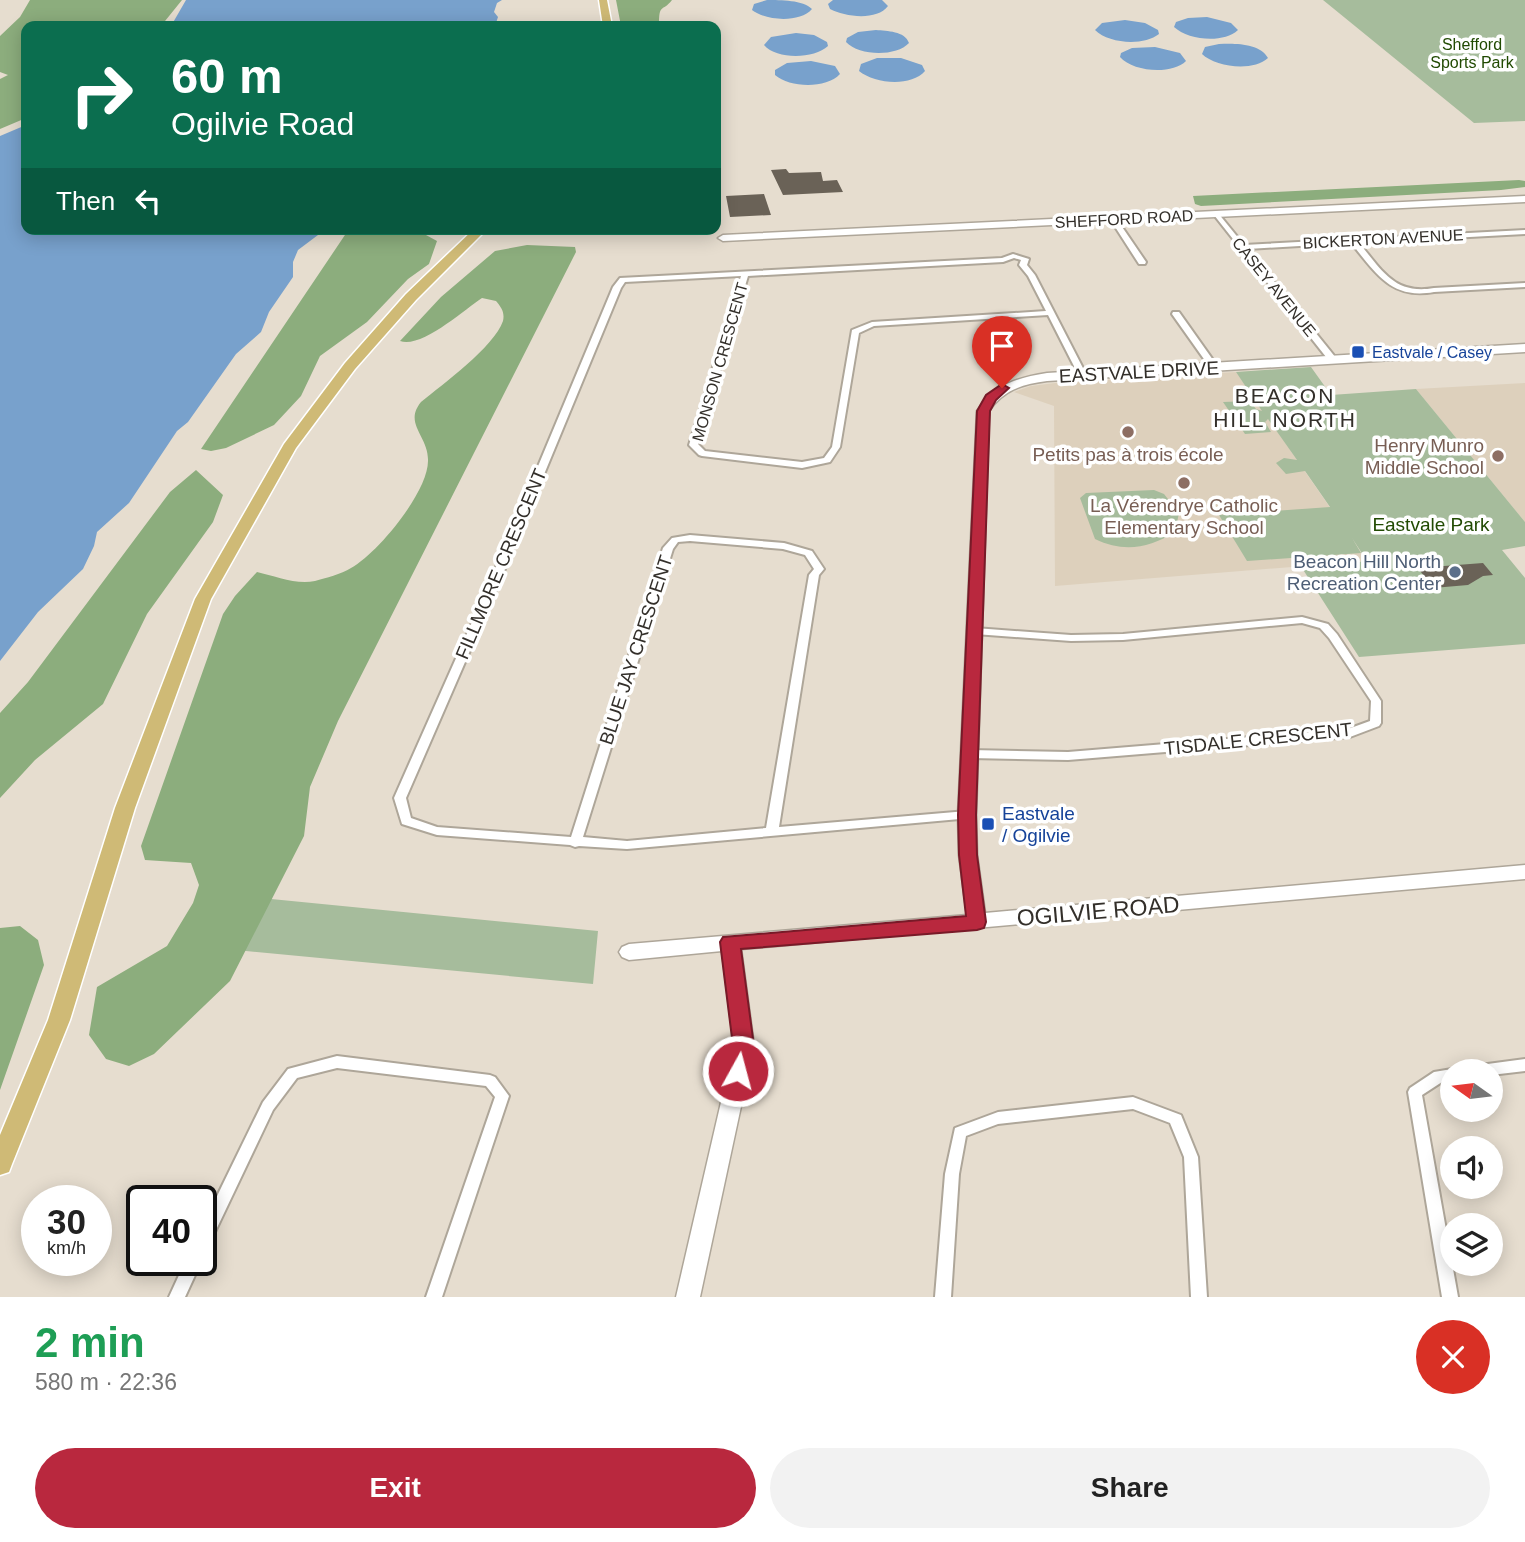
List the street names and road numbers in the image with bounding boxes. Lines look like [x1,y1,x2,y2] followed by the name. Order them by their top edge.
[1054,207,1194,231] street label: SHEFFORD ROAD
[1302,226,1464,252] street label: BICKERTON AVENUE
[1229,234,1319,340] street label: CASEY AVENUE
[689,280,751,443] street label: MONSON CRESCENT
[1058,357,1220,387] street label: EASTVALE DRIVE
[451,465,551,662] street label: FILLMORE CRESCENT
[595,552,677,747] street label: BLUE JAY CRESCENT
[1163,719,1353,759] street label: TISDALE CRESCENT
[1016,891,1180,931] street label: OGILVIE ROAD

